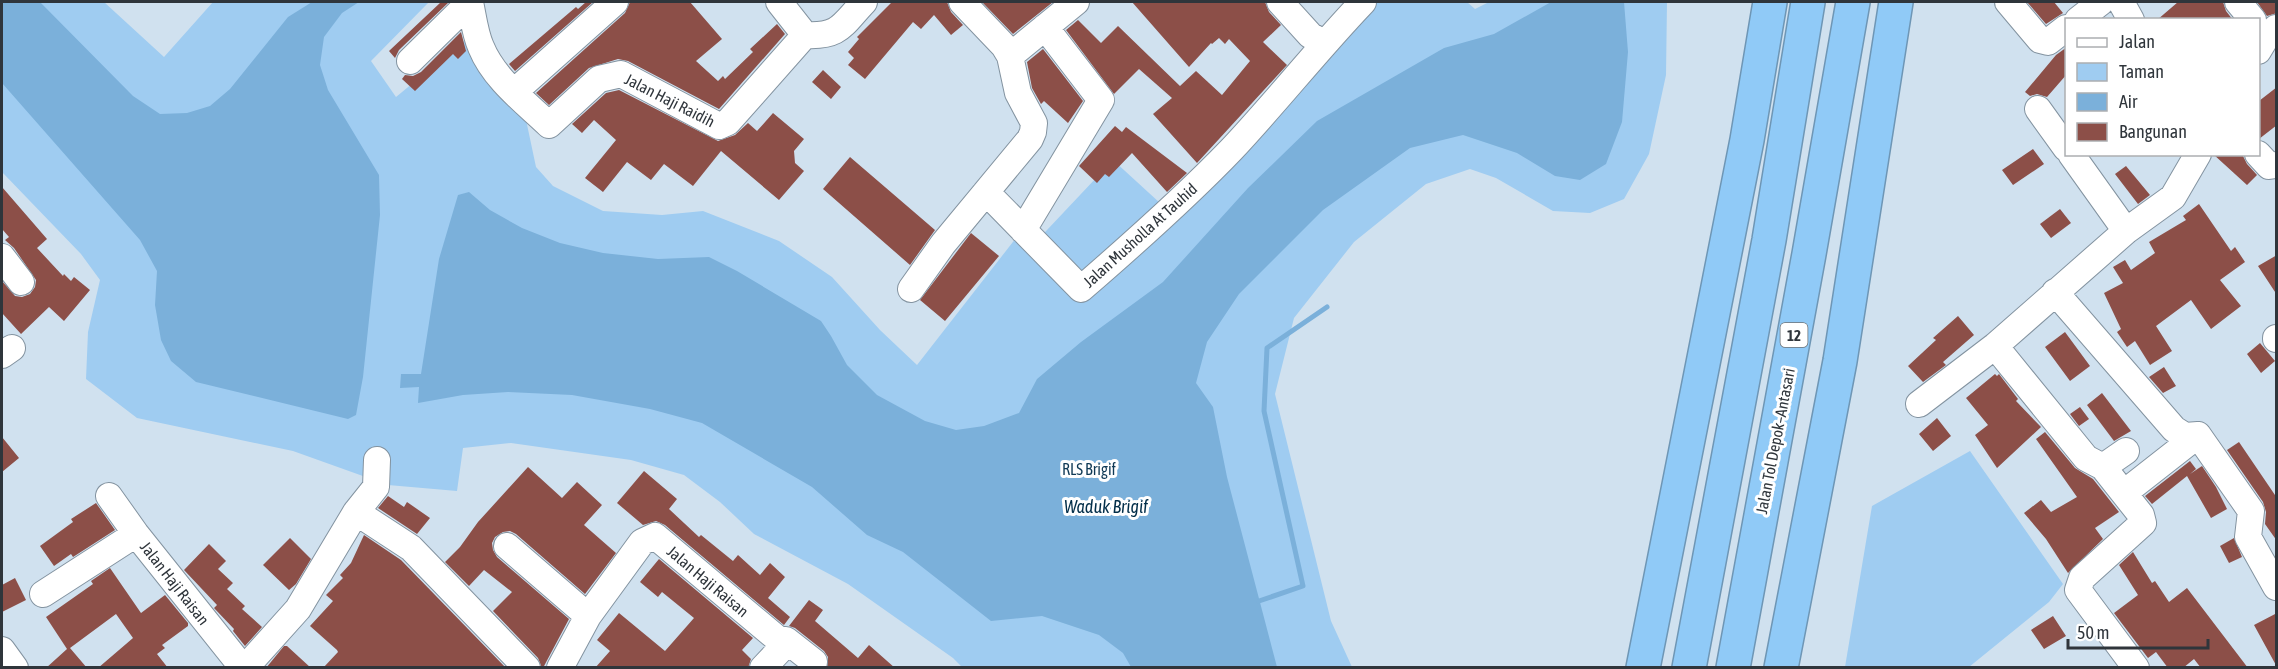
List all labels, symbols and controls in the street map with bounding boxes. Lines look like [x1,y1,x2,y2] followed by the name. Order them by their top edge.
[2065,18,2260,156] legend
[2119,31,2155,52] text: Jalan
[2119,61,2164,82] text: Taman
[622,70,718,131] street label: Jalan Haji Raidih
[2119,91,2138,112] text: Air
[2119,121,2187,142] text: Bangunan
[1080,179,1200,291] street label: Jalan Musholla At Tauhid
[1780,323,1808,347] road number: 12
[1752,367,1799,516] street label: Jalan Tol Depok–Antasari
[1062,460,1117,479] park label: RLS Brigif
[1064,496,1149,517] water label: Waduk Brigif
[136,538,213,629] street label: Jalan Haji Raisan
[663,542,752,621] street label: Jalan Haji Raisan
[2068,612,2208,650] scale bar
[2077,622,2109,643] text: 50 m

